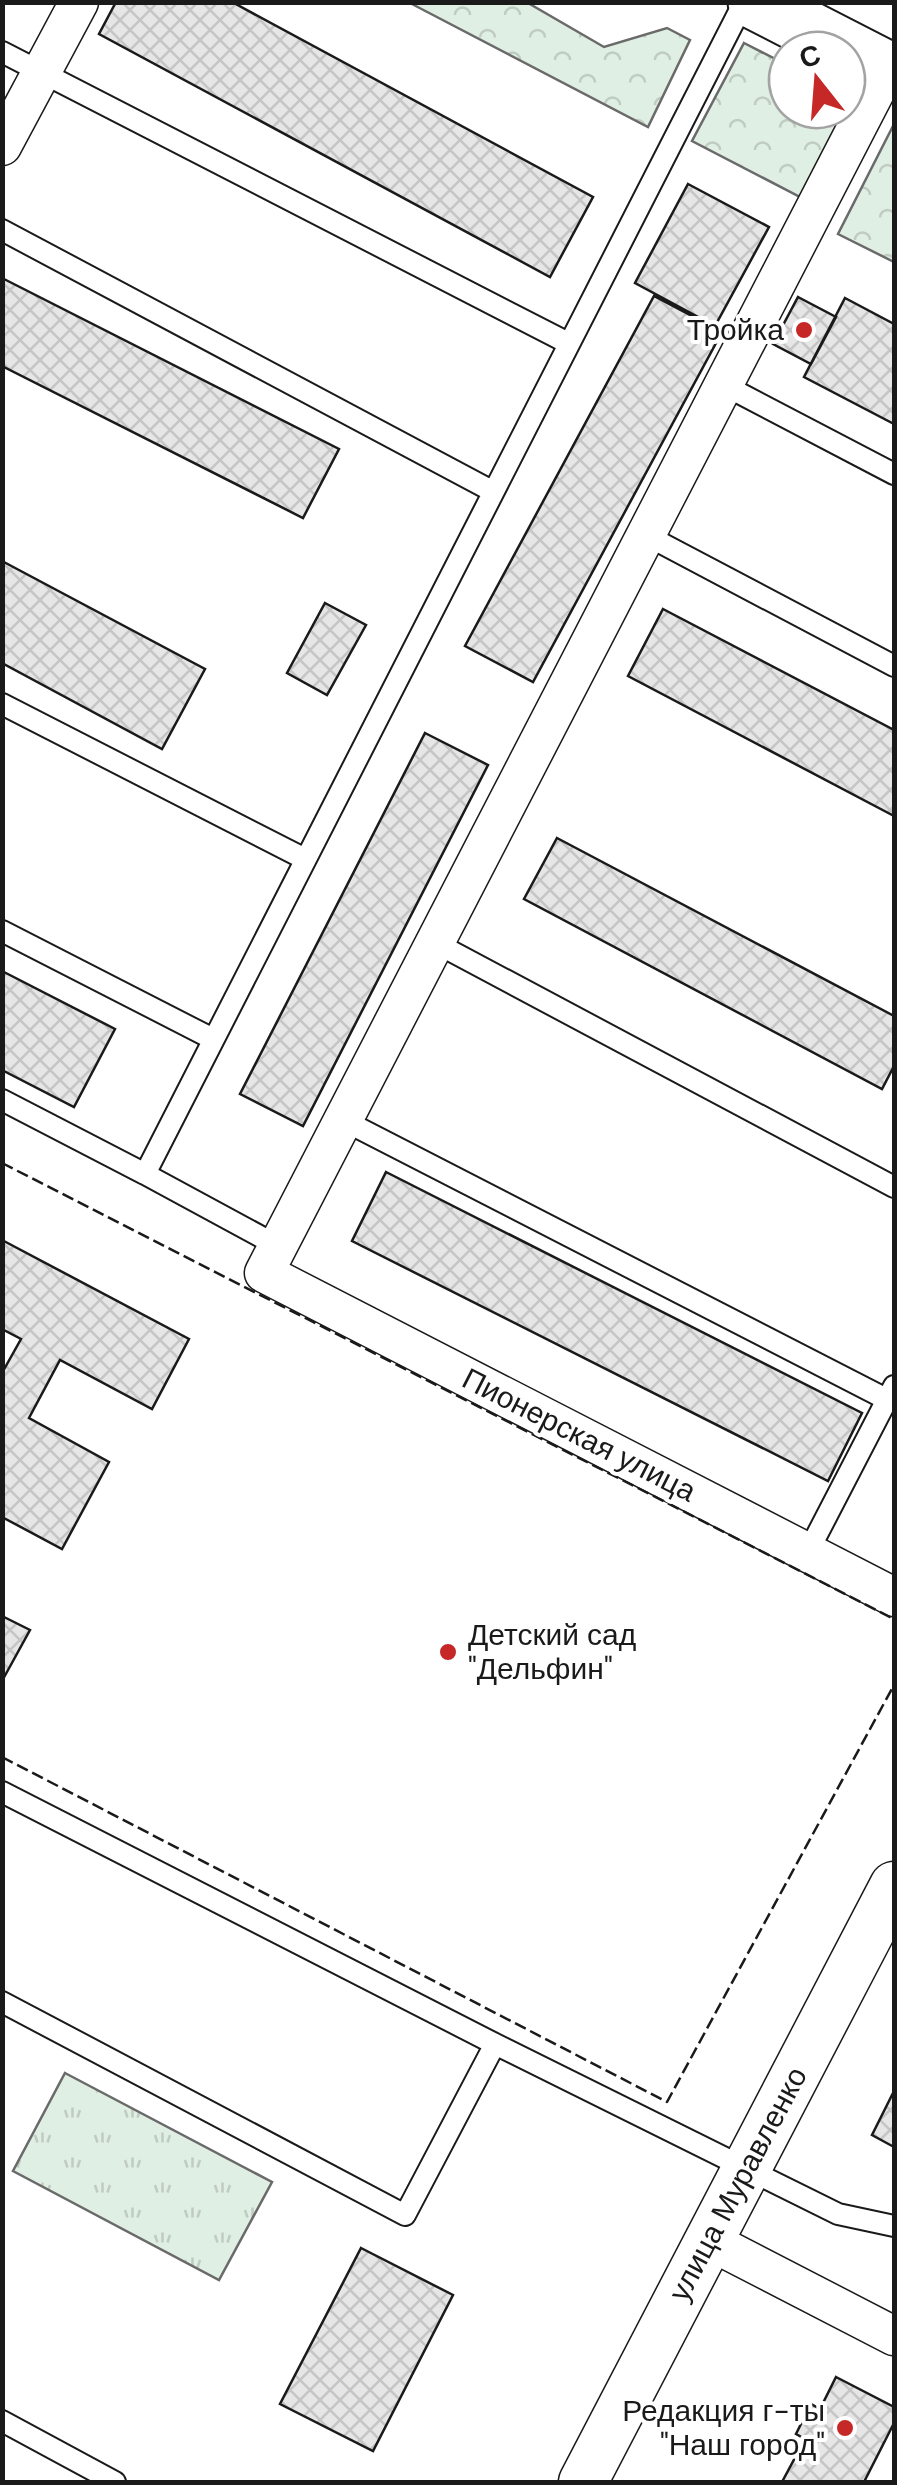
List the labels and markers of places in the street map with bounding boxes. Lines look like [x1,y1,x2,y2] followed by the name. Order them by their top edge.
[687,310,784,349] place label: Тройка
[793,319,815,341] marker: Тройка
[468,1615,636,1688] place label: Детский сад "Дельфин"
[437,1641,459,1663] marker: Детский сад "Дельфин"
[622,2391,825,2464] place label: Редакция г-ты "Наш город"
[834,2417,856,2439] marker: Редакция г-ты "Наш город"

